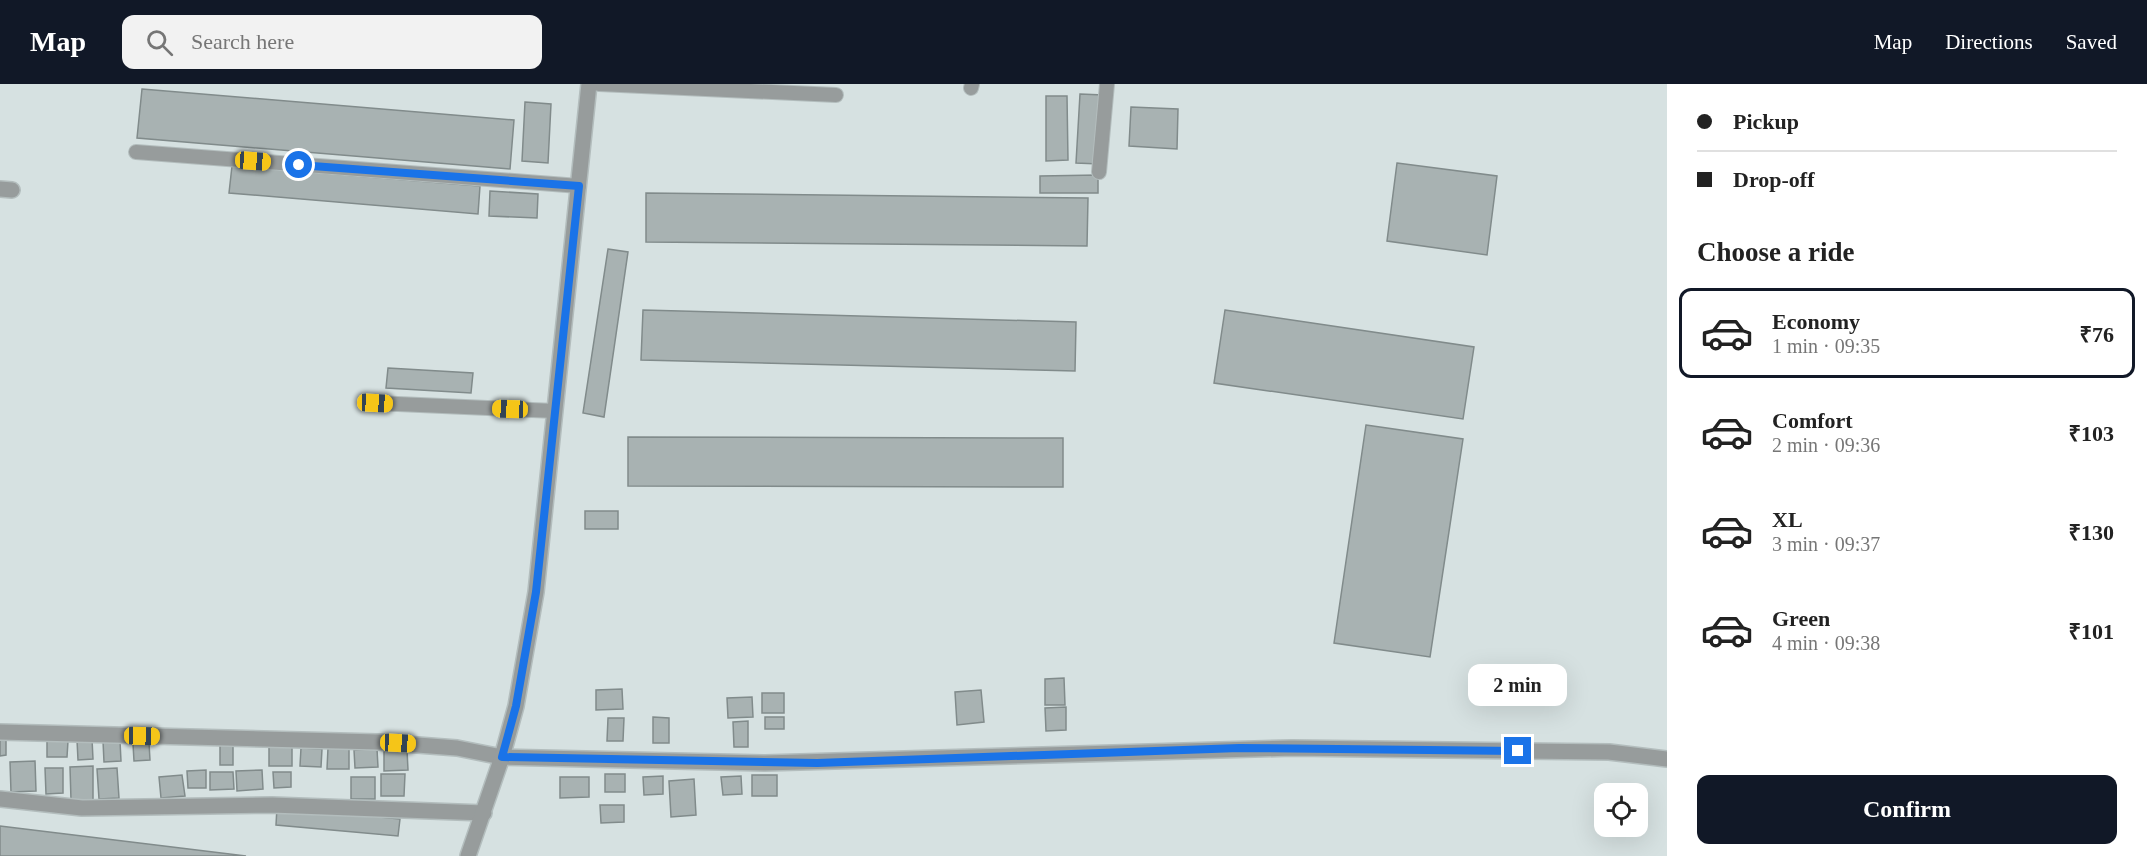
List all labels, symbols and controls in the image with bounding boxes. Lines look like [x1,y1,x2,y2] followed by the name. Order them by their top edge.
[122,15,542,69] search box
[30,26,86,57] text: Map
[143,26,176,59] icon: search
[191,29,294,54] text: Search here
[1874,30,1912,54] text: Map
[1945,30,2033,54] text: Directions
[2066,30,2117,54] text: Saved
[1733,109,1799,134] text: Pickup
[234,151,272,171] car
[285,151,312,178] route start
[1733,167,1814,192] text: Drop-off
[1697,237,1855,267] text: Choose a ride
[1700,306,1754,360] icon: car
[1772,309,1860,334] text: Economy
[2079,322,2114,347] text: ₹76
[1772,335,1880,357] text: 1 min · 09:35
[357,393,393,413] car
[492,399,528,419] car
[1700,405,1754,459] icon: car
[1772,408,1853,433] text: Comfort
[2068,421,2114,446] text: ₹103
[1772,434,1880,456] text: 2 min · 09:36
[1700,504,1754,558] icon: car
[1772,507,1803,532] text: XL
[2068,520,2114,545] text: ₹130
[1772,533,1880,555] text: 3 min · 09:37
[1700,603,1754,657] icon: car
[1772,606,1830,631] text: Green
[2068,619,2114,644] text: ₹101
[1772,632,1880,654] text: 4 min · 09:38
[1468,664,1568,706] callout: 2 min
[1493,674,1542,696] text: 2 min
[124,727,160,745] car
[380,733,416,753] car
[1504,737,1531,764] route end
[1697,775,2117,844] button: Confirm
[1594,783,1648,837] map controls
[1594,783,1648,837] button: locate

